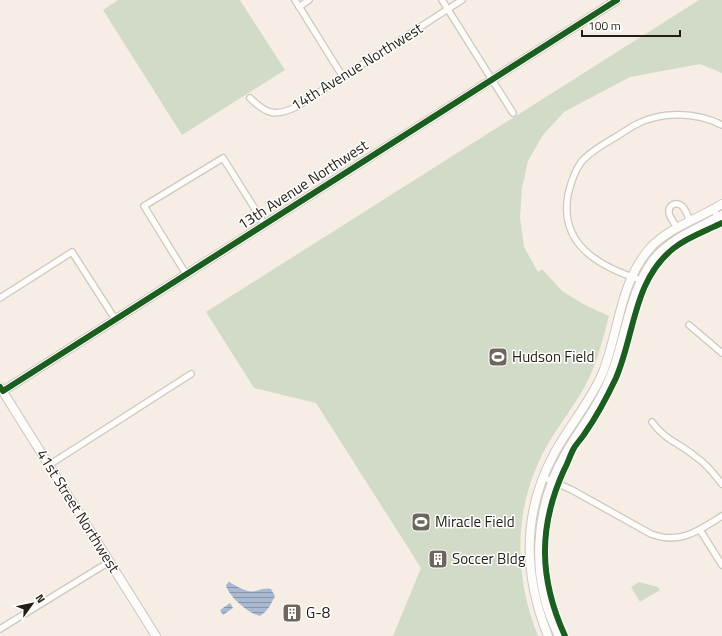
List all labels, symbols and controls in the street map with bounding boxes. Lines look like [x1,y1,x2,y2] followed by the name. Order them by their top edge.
[582,12,680,38] scale bar
[287,16,428,116] street label: 14th Avenue Northwest
[588,16,621,35] text: 100 m
[233,133,373,235] street label: 13th Avenue Northwest
[512,345,594,368] place label: Hudson Field
[487,346,509,368] sports icon: Hudson Field
[31,444,126,578] street label: 41st Street Northwest
[435,510,515,533] place label: Miracle Field
[410,511,432,533] sports icon: Miracle Field
[452,547,526,570] place label: Soccer Bldg
[427,548,449,570] building icon: Soccer Bldg
[12,584,52,624] north arrow
[32,591,49,606] text: N
[306,601,330,624] place label: G-8
[281,602,303,624] building icon: G-8

